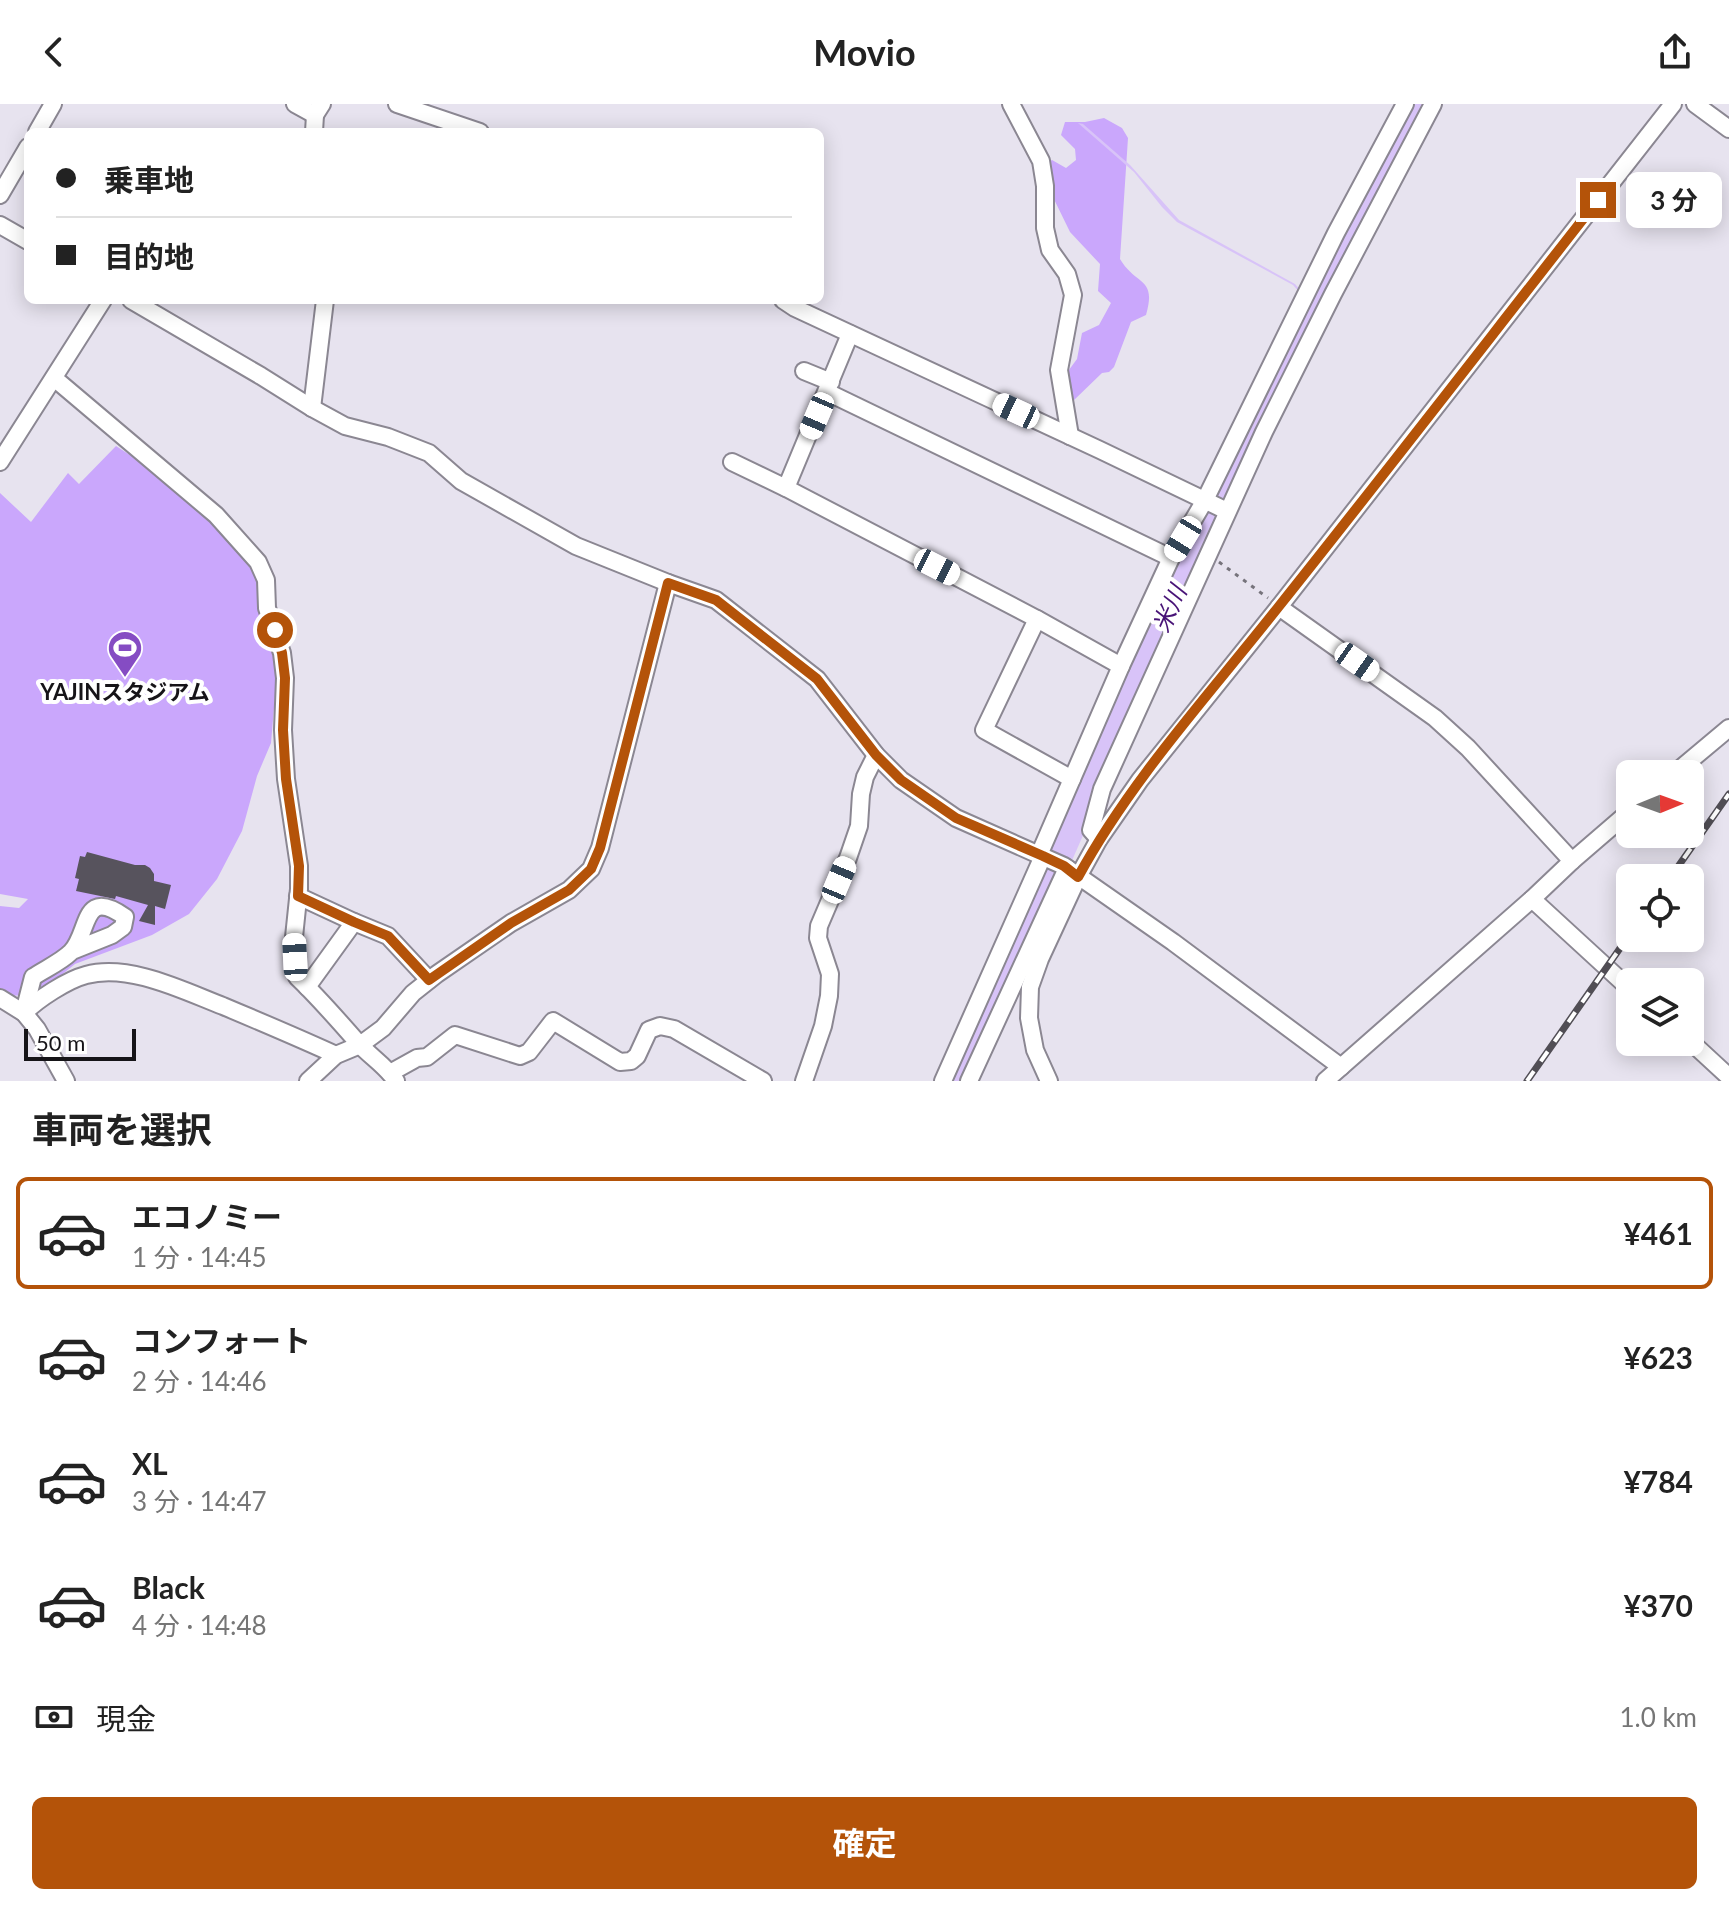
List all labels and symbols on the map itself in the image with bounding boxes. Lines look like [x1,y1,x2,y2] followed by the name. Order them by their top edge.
[1626,172,1722,228] callout: 3 分
[1580,182,1616,218] route end
[797,389,837,443] car
[989,390,1043,432] car
[1160,512,1206,566] car
[910,545,964,589] car
[1146,578,1193,636] water label: 米川
[257,612,293,648] route start
[106,629,144,679] sports icon: YAJINスタジアム
[1330,638,1384,686] car
[39,678,210,705] place label: YAJINスタジアム
[1616,760,1704,848] north arrow
[819,853,859,907] car
[282,932,308,982] car
[24,1025,136,1061] scale bar

